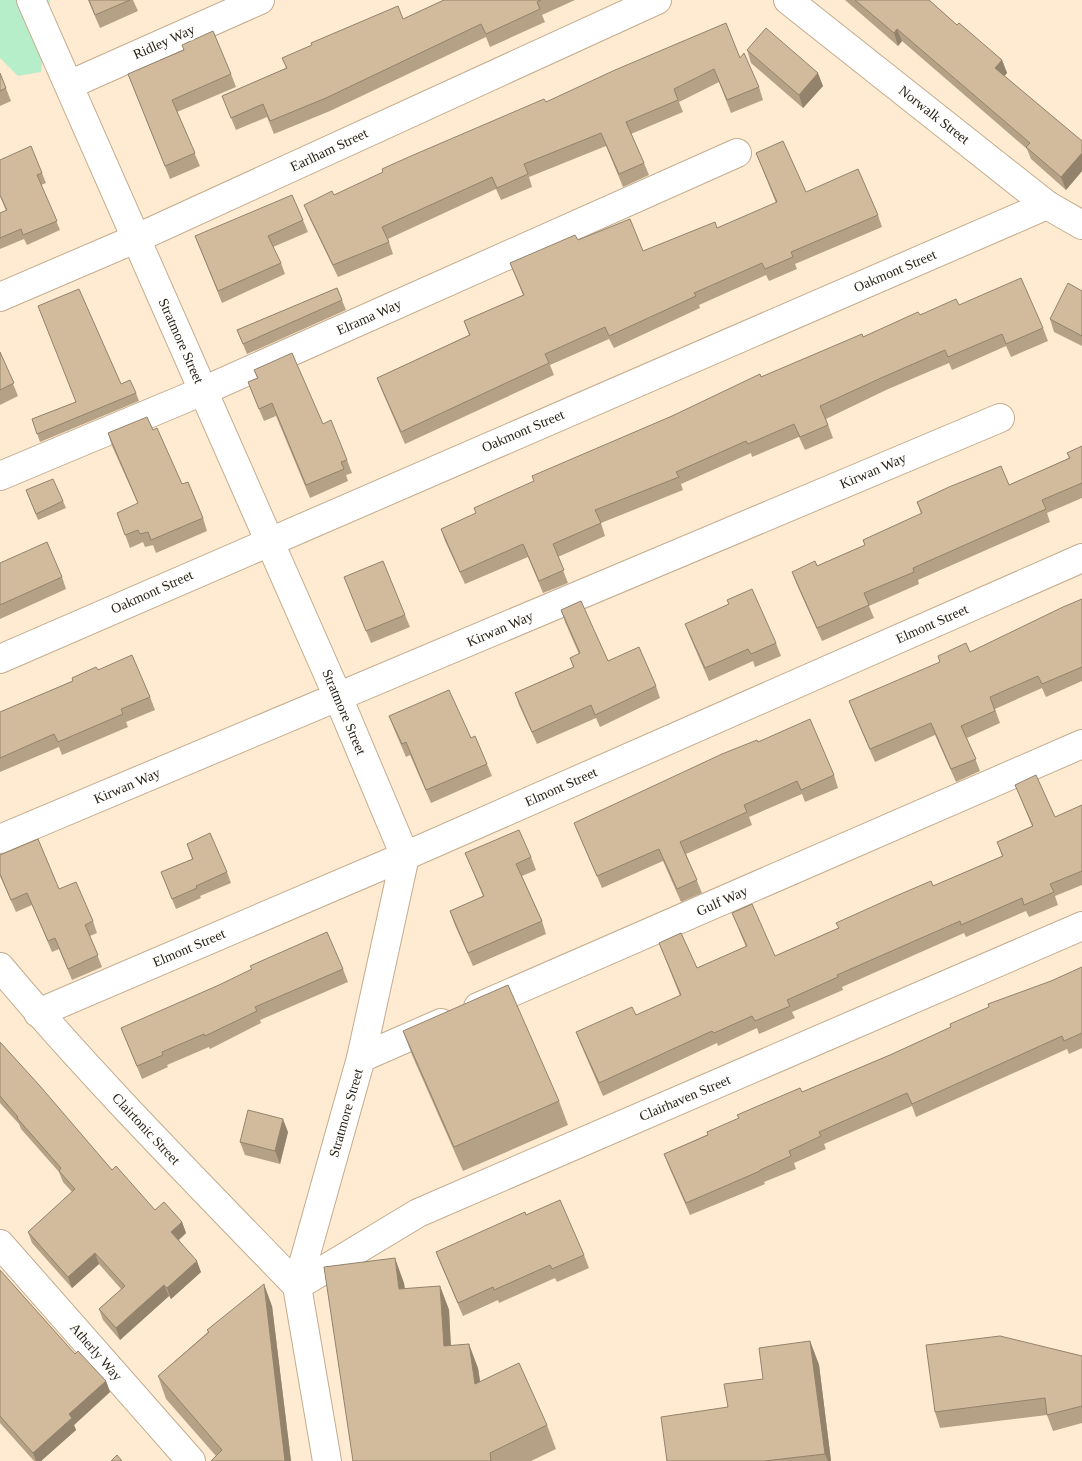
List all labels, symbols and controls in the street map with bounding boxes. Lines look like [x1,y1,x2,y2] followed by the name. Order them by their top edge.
[131,22,197,62] street label: Ridley Way
[896,83,972,147] street label: Norwalk Street
[288,125,370,174] street label: Earlham Street
[851,247,939,295] street label: Oakmont Street
[156,296,206,386] street label: Stratmore Street
[334,296,404,338] street label: Elrama Way
[479,407,567,455] street label: Oakmont Street
[838,450,908,492] street label: Kirwan Way
[109,567,195,617] street label: Oakmont Street
[894,601,970,647] street label: Elmont Street
[465,608,535,650] street label: Kirwan Way
[319,667,369,757] street label: Stratmore Street
[523,764,599,810] street label: Elmont Street
[92,765,162,807] street label: Kirwan Way
[694,883,750,919] street label: Gulf Way
[150,926,228,970] street label: Elmont Street
[326,1067,366,1159] street label: Stratmore Street
[637,1072,733,1124] street label: Clairhaven Street
[109,1090,183,1168] street label: Clairtonic Street
[67,1320,125,1384] street label: Atherly Way

